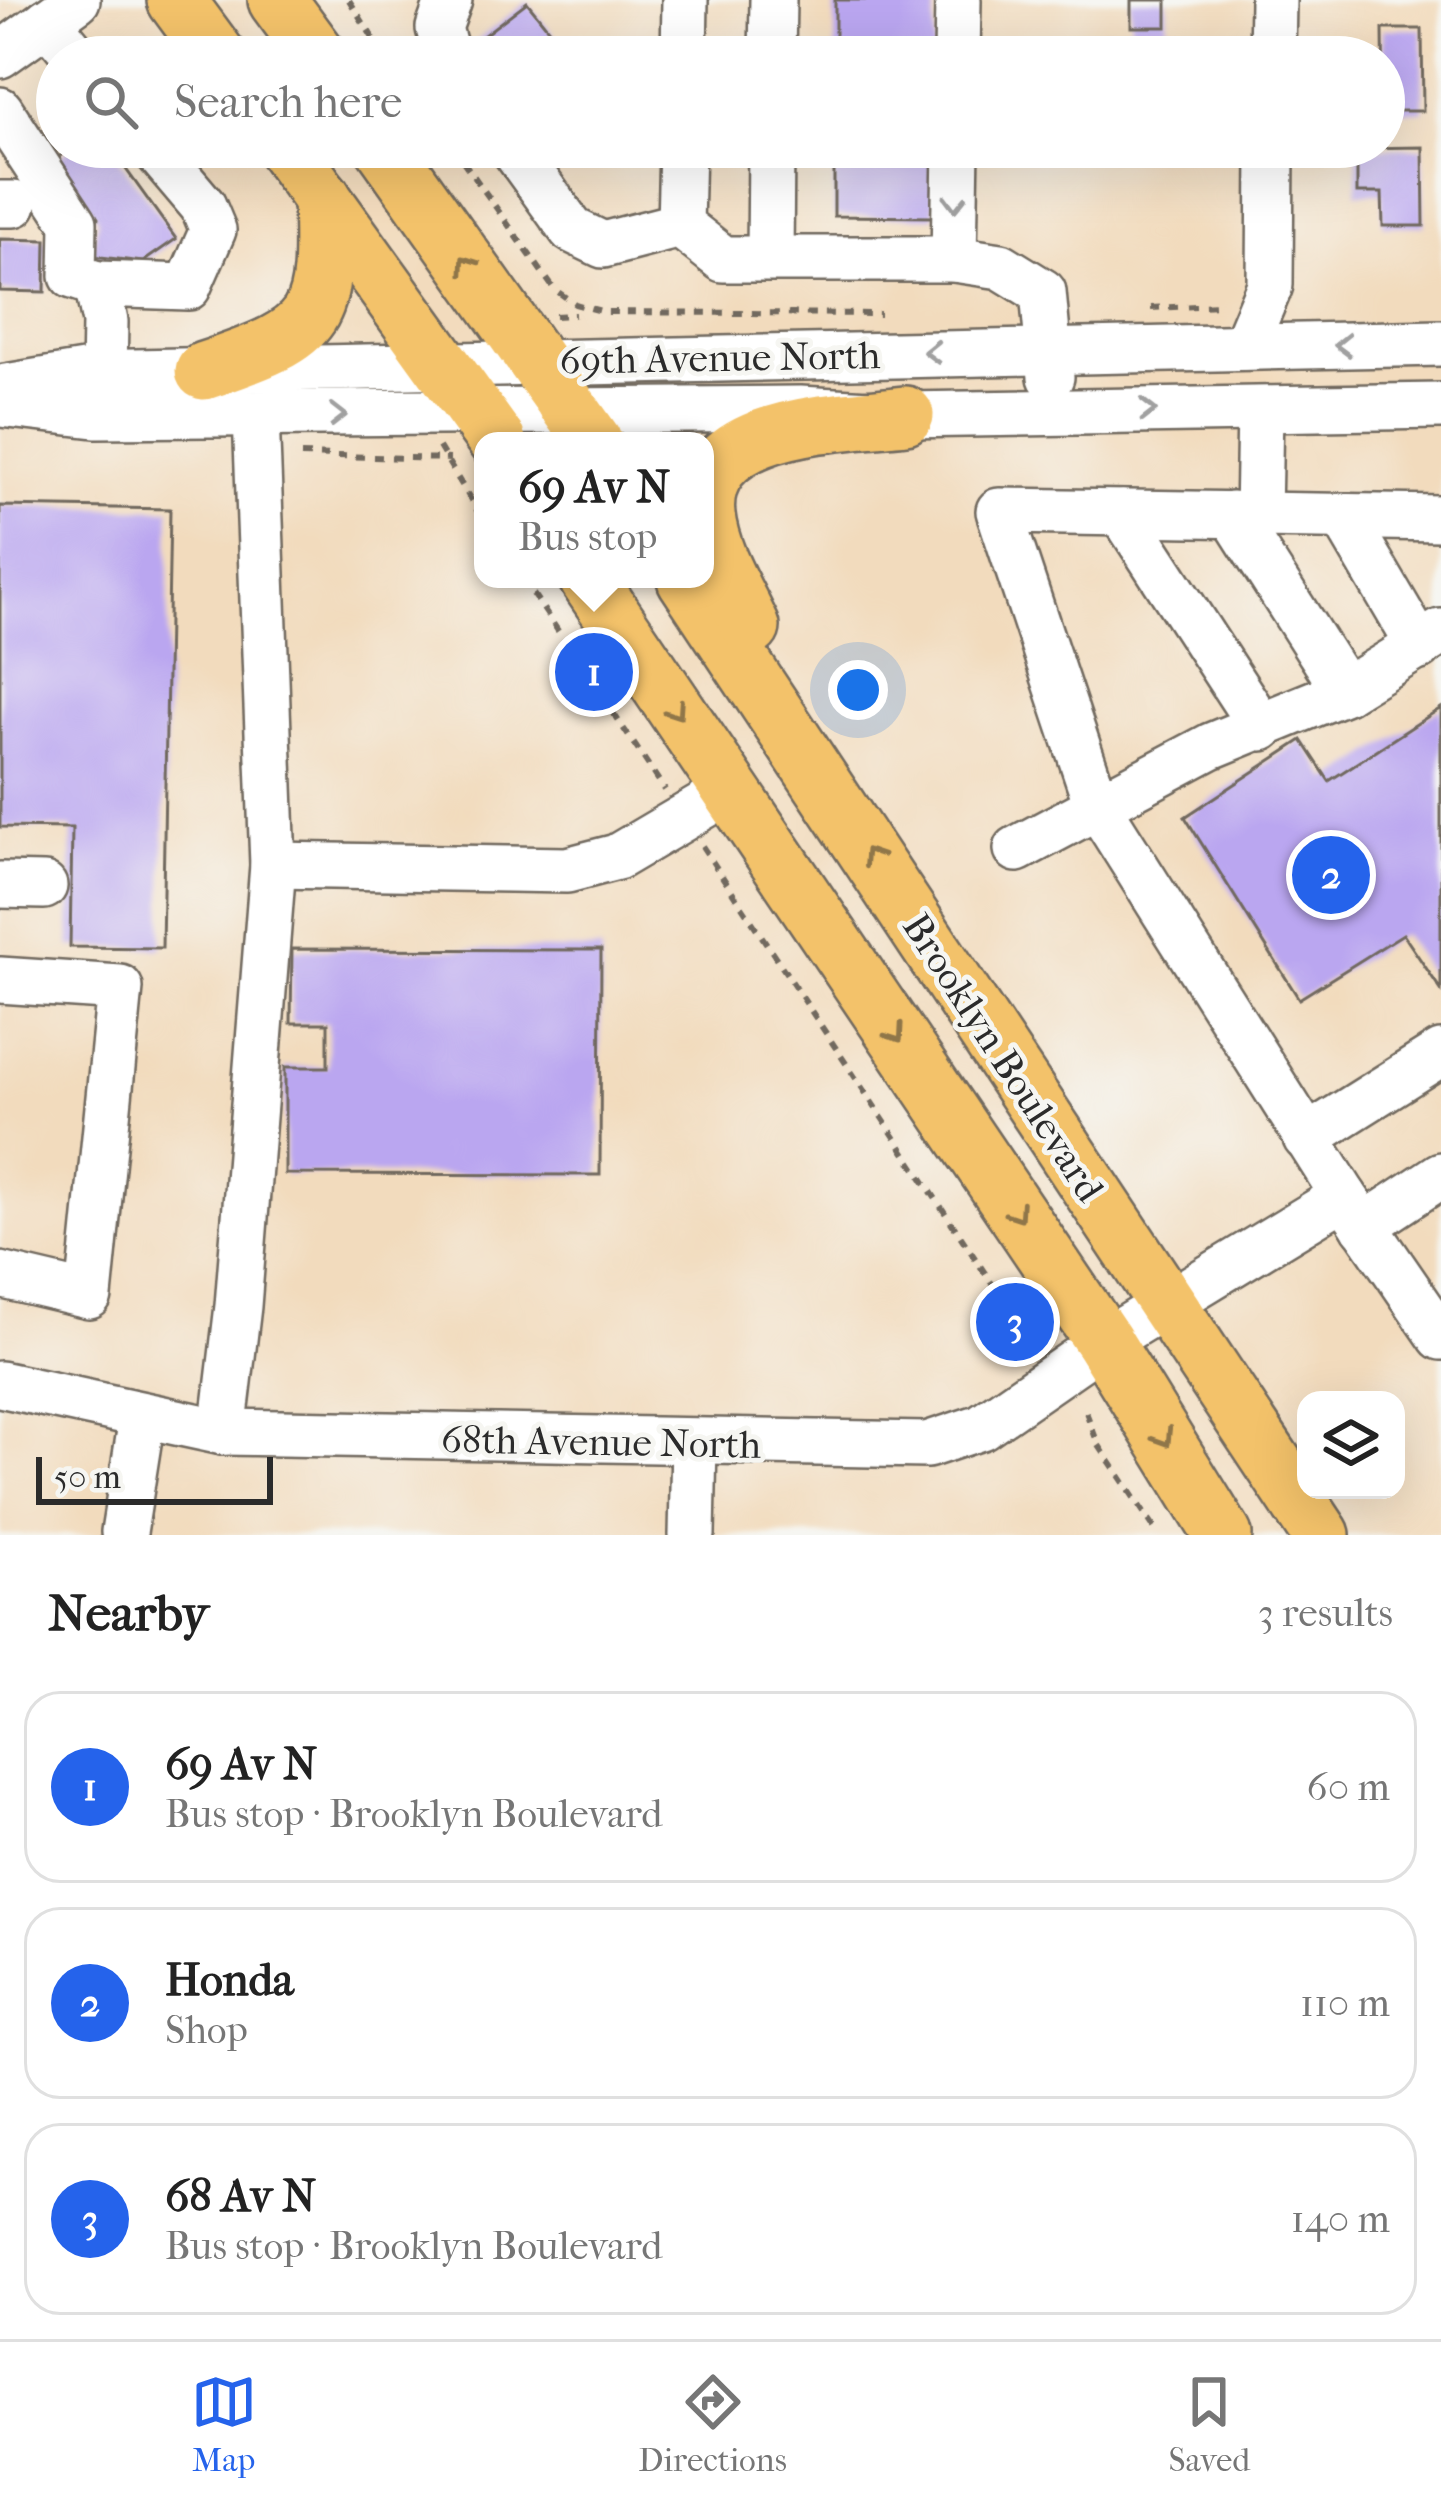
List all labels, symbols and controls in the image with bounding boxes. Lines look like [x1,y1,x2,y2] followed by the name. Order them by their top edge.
[36,36,1405,168] search box
[78,69,144,135] icon: search
[174,76,402,129] text: Search here
[942,194,968,213] one-way arrow
[460,256,482,277] one-way arrow
[1333,331,1352,357] one-way arrow
[559,332,881,384] street label: 69th Avenue North
[922,339,941,365] one-way arrow
[1140,397,1158,423] one-way arrow
[330,402,348,428] one-way arrow
[474,432,714,588] popup
[518,461,670,514] text: 69 Av N
[518,514,657,560] text: Bus stop
[555,627,633,717] pin: 1
[828,660,888,720] your location
[662,698,684,720] one-way arrow
[1292,830,1370,920] pin: 2
[863,848,885,870] one-way arrow
[893,905,1114,1211] street label: Brooklyn Boulevard
[882,1020,904,1042] one-way arrow
[1003,1199,1025,1221] one-way arrow
[976,1277,1054,1367] pin: 3
[1297,1391,1405,1499] map controls
[1297,1391,1405,1499] button: layers
[441,1416,762,1468] street label: 68th Avenue North
[1150,1425,1172,1447] one-way arrow
[36,1451,273,1504] scale bar
[54,1458,121,1497] text: 50 m
[48,1583,209,1643] text: Nearby
[1258,1590,1393,1636] text: 3 results
[165,1738,317,1791] text: 69 Av N
[83,1764,97,1810] text: 1
[1307,1764,1390,1810] text: 60 m
[165,1791,663,1837] text: Bus stop · Brooklyn Boulevard
[165,1954,294,2007] text: Honda
[80,1980,100,2026] text: 2
[1300,1980,1390,2026] text: 110 m
[165,2007,248,2053] text: Shop
[165,2170,316,2223] text: 68 Av N
[82,2196,98,2242] text: 3
[1291,2196,1390,2242] text: 140 m
[165,2223,663,2269] text: Bus stop · Brooklyn Boulevard
[191,2369,257,2480] tab: Map
[638,2369,787,2480] tab: Directions
[1168,2369,1250,2480] tab: Saved

